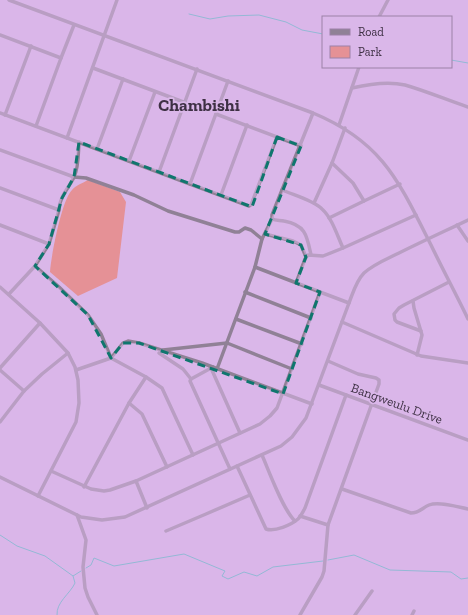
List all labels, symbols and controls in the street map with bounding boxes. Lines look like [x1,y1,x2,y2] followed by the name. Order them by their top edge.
[322,16,452,68] legend
[358,25,384,39] text: Road
[358,45,383,59] text: Park
[158,95,240,115] district label: Chambishi
[349,380,445,427] street label: Bangweulu Drive

